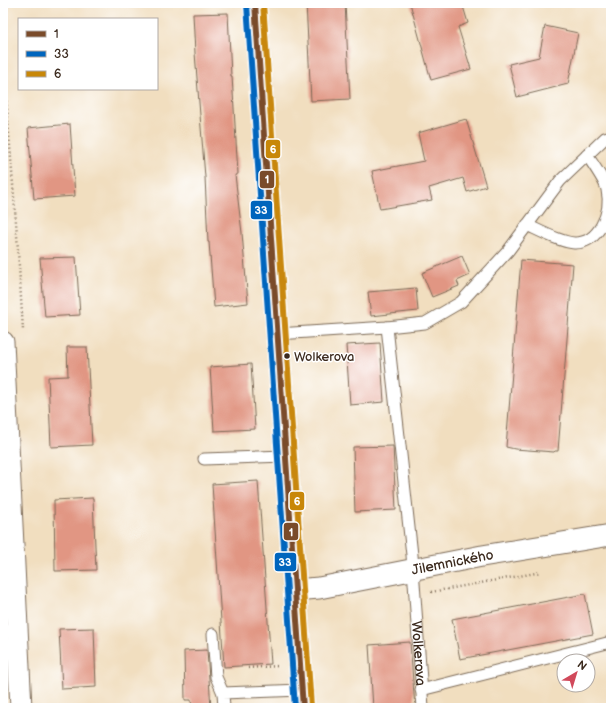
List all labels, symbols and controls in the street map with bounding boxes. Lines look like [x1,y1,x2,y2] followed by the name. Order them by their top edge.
[18,18,158,90] legend
[54,27,59,42] text: 1
[54,47,69,62] text: 33
[54,67,61,82] text: 6
[265,139,281,159] line badge: 6
[270,143,277,156] text: 6
[259,170,275,189] line badge: 1
[265,173,269,186] text: 1
[250,200,273,220] line badge: 33
[255,204,268,217] text: 33
[294,349,354,365] place label: Wolkerova
[282,351,292,361] marker: Wolkerova
[289,491,305,511] line badge: 6
[294,495,301,508] text: 6
[283,522,299,541] line badge: 1
[289,526,293,539] text: 1
[410,546,495,579] street label: Jilemnického
[274,552,297,572] line badge: 33
[279,556,292,569] text: 33
[408,620,429,687] street label: Wolkerova
[556,653,596,693] north arrow
[575,658,589,673] text: N

